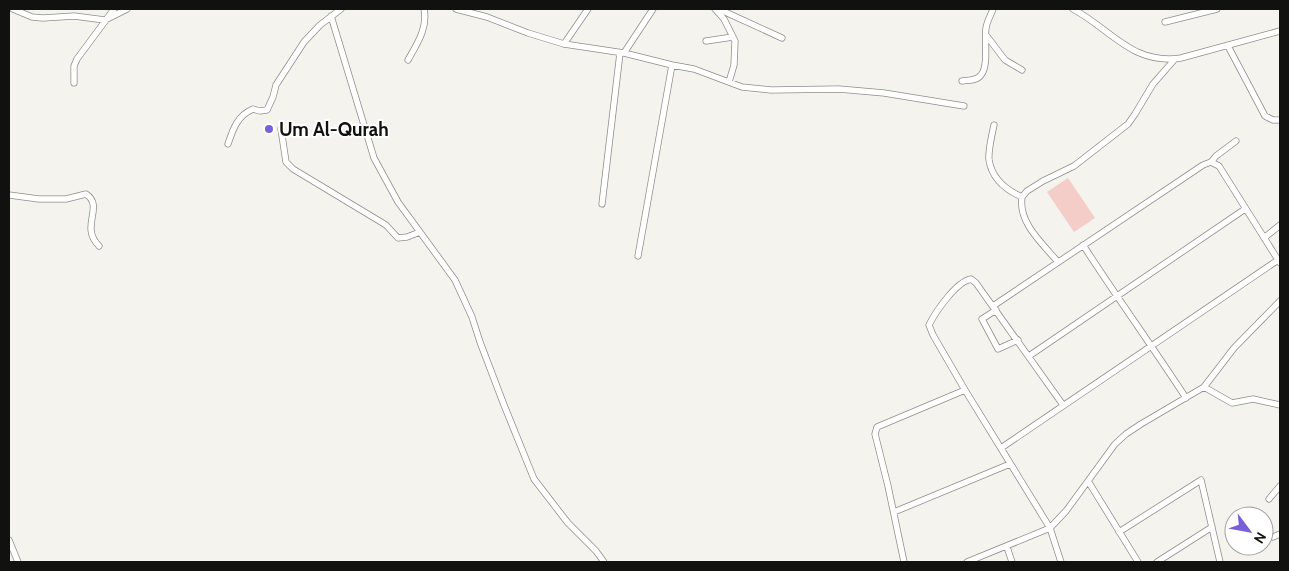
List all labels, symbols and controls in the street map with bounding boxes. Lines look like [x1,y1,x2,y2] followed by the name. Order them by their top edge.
[279,118,389,141] place label: Um Al-Qurah
[263,123,275,135] marker: Um Al-Qurah
[1224,506,1274,556] north arrow
[1250,529,1270,547] text: N

